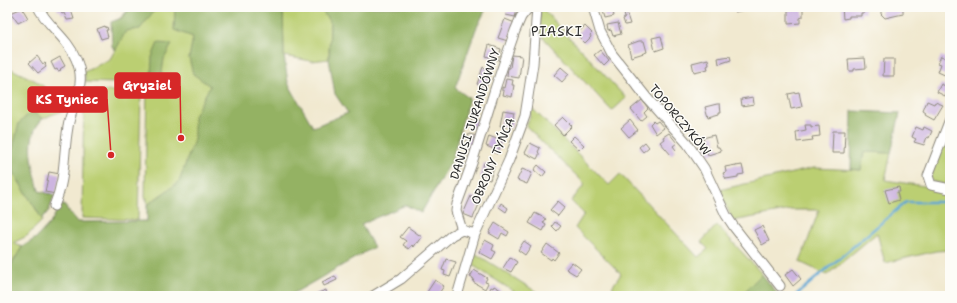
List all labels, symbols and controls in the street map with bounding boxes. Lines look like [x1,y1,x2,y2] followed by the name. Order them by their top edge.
[531,23,583,40] district label: PIASKI
[446,46,504,182] street label: DANUSI JURANDÓWNY
[115,73,180,98] callout: Gryziel
[122,77,172,94] text: Gryziel
[646,81,714,159] street label: TOPORCZYKÓW
[28,87,107,112] callout: KS Tyniec
[36,91,99,108] text: KS Tyniec
[468,115,519,207] street label: OBRONY TYŃCA

